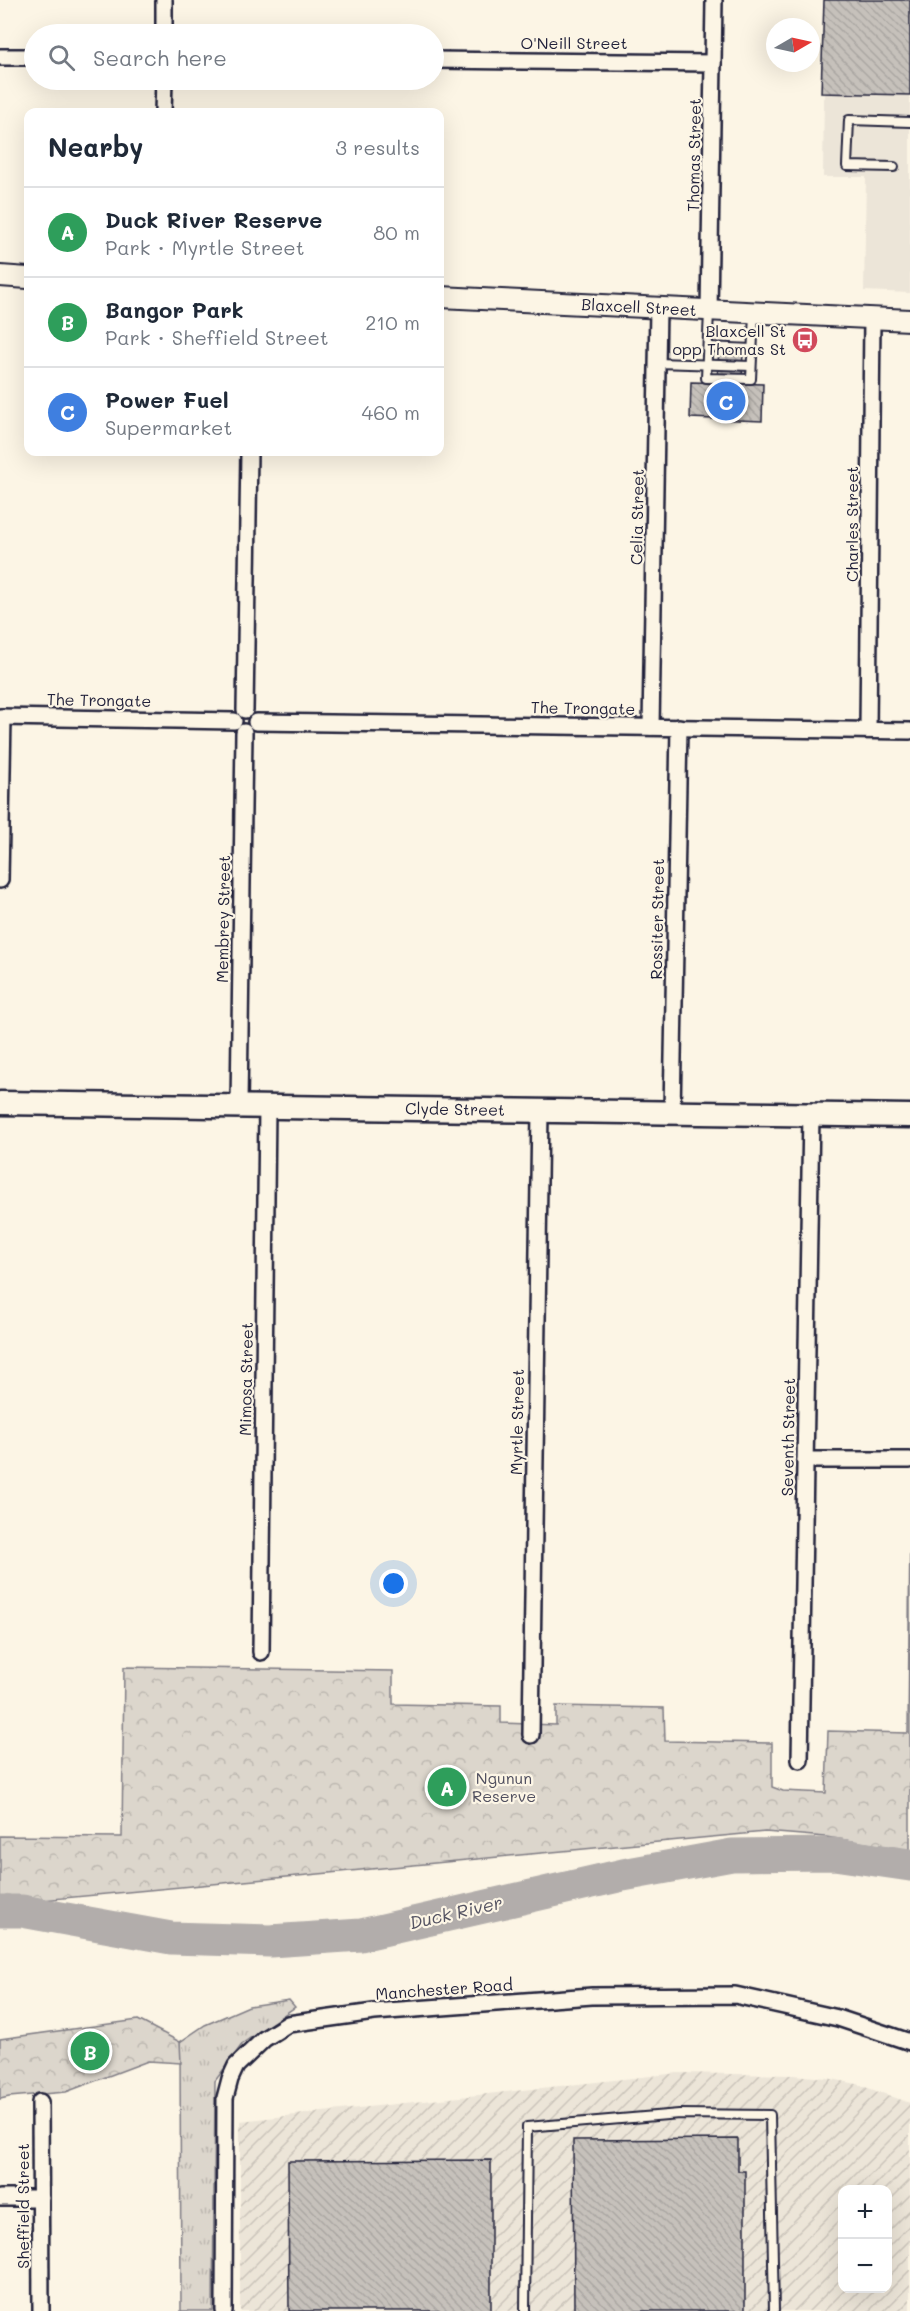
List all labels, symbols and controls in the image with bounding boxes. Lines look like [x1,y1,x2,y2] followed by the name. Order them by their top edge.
[766,18,820,72] north arrow
[24,24,444,90] search box
[521,32,627,53] street label: O'Neill Street
[45,41,78,74] icon: search
[93,43,227,72] text: Search here
[682,98,705,212] street label: Thomas Street
[48,130,143,164] text: Nearby
[335,134,420,160] text: 3 results
[105,205,322,234] text: Duck River Reserve
[61,219,74,245] text: A
[373,219,420,245] text: 80 m
[105,234,305,260] text: Park · Myrtle Street
[581,293,697,320] street label: Blaxcell Street
[105,295,244,324] text: Bangor Park
[61,309,74,335] text: B
[365,309,420,335] text: 210 m
[673,320,786,359] place label: Blaxcell St opp Thomas St
[105,324,329,350] text: Park · Sheffield Street
[790,325,820,355] bus stop icon: Blaxcell St opp Thomas St
[706,378,746,424] pin: C
[105,385,229,414] text: Power Fuel
[60,399,75,425] text: C
[362,399,420,425] text: 460 m
[105,414,232,440] text: Supermarket
[841,466,862,582] street label: Charles Street
[625,469,648,565] street label: Celia Street
[47,688,151,711] street label: The Trongate
[531,696,635,719] street label: The Trongate
[211,855,234,983] street label: Membrey Street
[645,858,668,980] street label: Rossiter Street
[405,1097,505,1120] street label: Clyde Street
[234,1322,257,1436] street label: Mimosa Street
[505,1369,528,1475] street label: Myrtle Street
[776,1378,799,1496] street label: Seventh Street
[379,1569,408,1598] your location
[428,1764,466,1810] pin: A
[472,1767,536,1806] park label: Ngunun Reserve
[407,1890,505,1934] water label: Duck River
[375,1973,513,2004] street label: Manchester Road
[70,2028,110,2074] pin: B
[12,2143,33,2269] street label: Sheffield Street
[838,2185,892,2293] map controls
[838,2185,892,2239] button: +
[838,2239,892,2293] button: −

